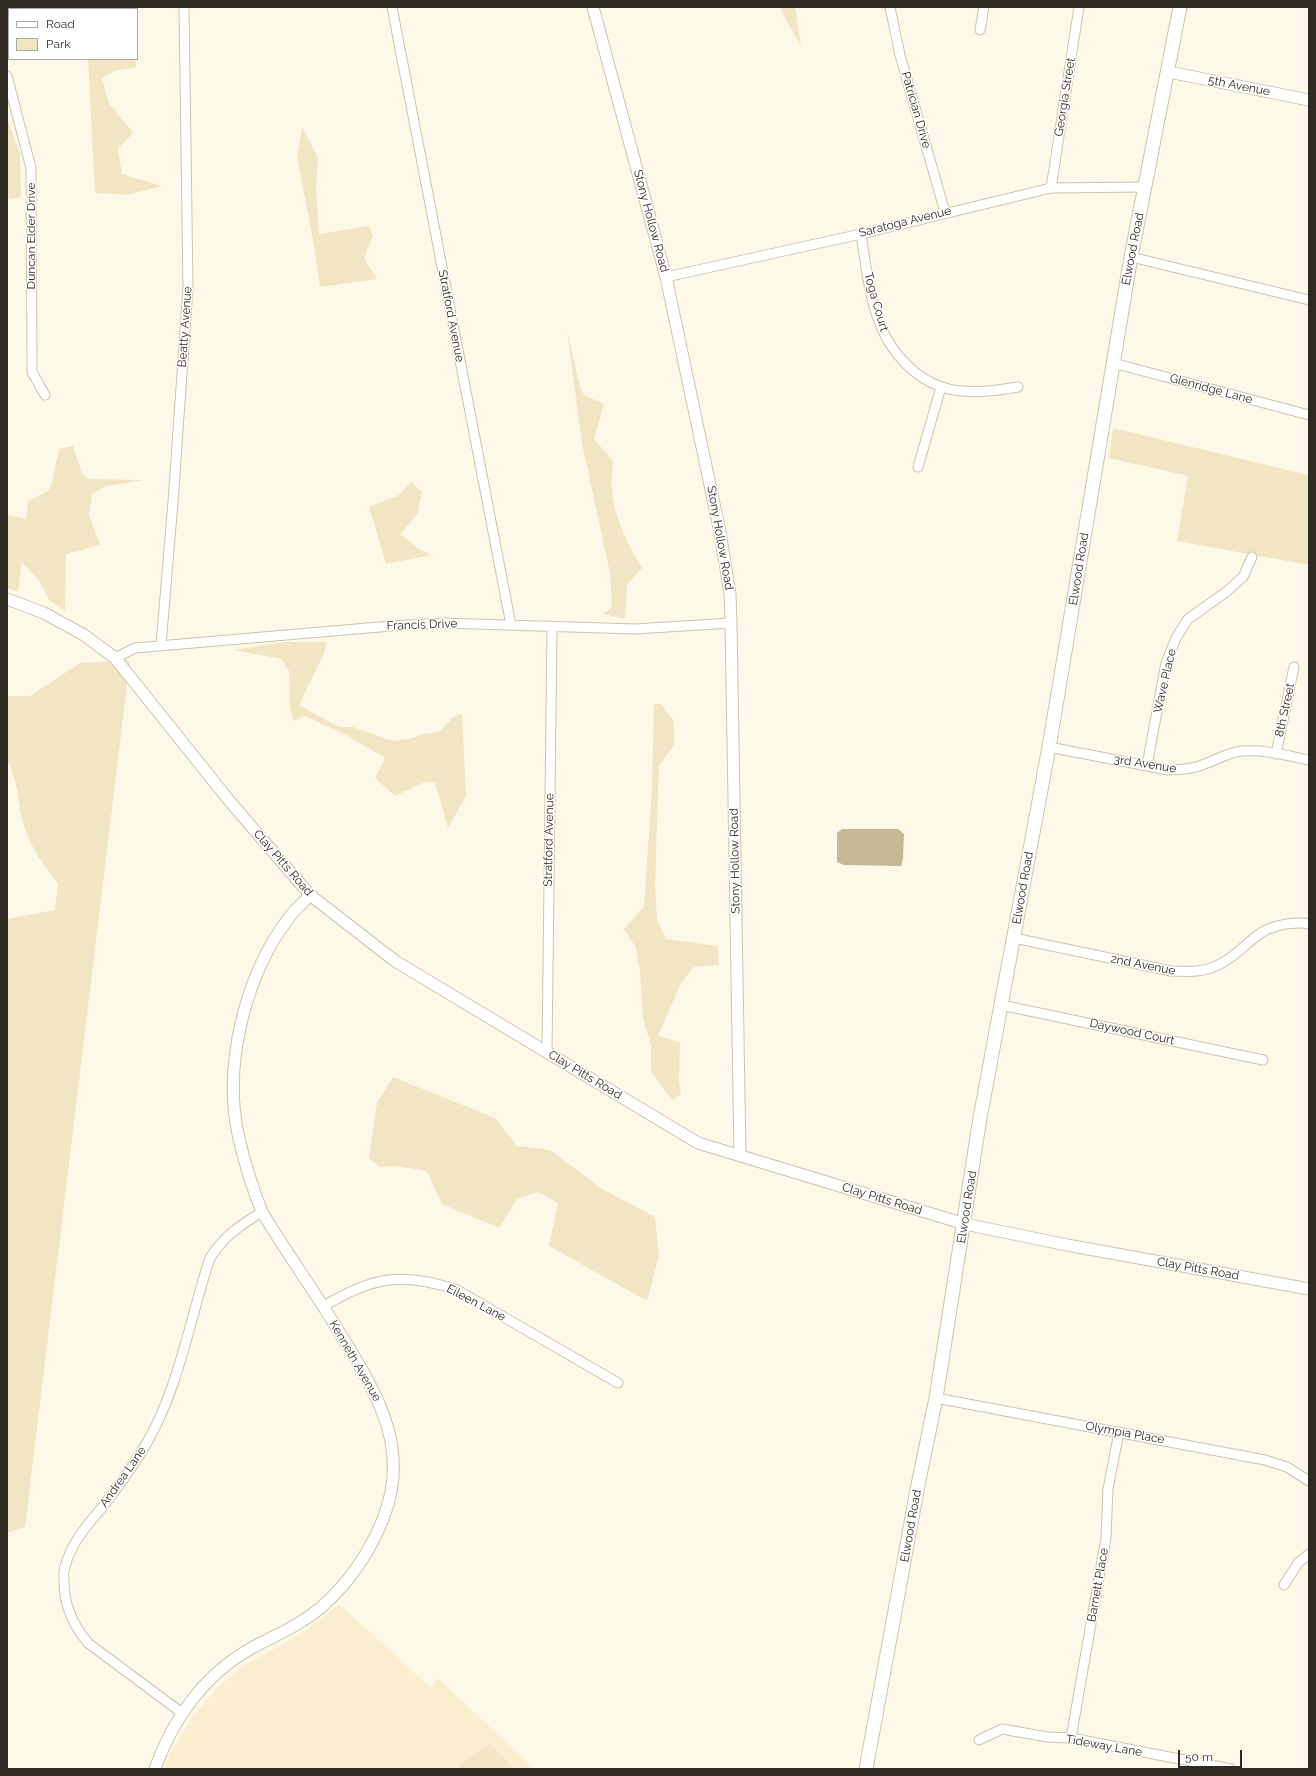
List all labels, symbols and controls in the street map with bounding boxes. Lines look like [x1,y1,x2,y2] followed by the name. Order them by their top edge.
[8,8,138,60] legend
[46,17,75,31] text: Road
[46,37,71,51] text: Park
[1052,57,1078,137] street label: Georgia Street
[898,70,934,150] street label: Patrician Drive
[1207,73,1271,99] street label: 5th Avenue
[630,168,672,274] street label: Stony Hollow Road
[24,183,38,289] street label: Duncan Elder Drive
[857,204,953,240] street label: Saratoga Avenue
[1119,212,1147,286] street label: Elwood Road
[435,269,467,363] street label: Stratford Avenue
[861,271,891,333] street label: Toga Court
[175,286,195,368] street label: Beatty Avenue
[1168,371,1254,407] street label: Glenridge Lane
[704,485,736,591] street label: Stony Hollow Road
[1066,532,1092,606] street label: Elwood Road
[386,617,458,633] street label: Francis Drive
[1151,648,1179,714] street label: Wave Place
[1272,682,1298,738] street label: 8th Street
[1113,752,1177,776] street label: 3rd Avenue
[541,793,557,887] street label: Stratford Avenue
[727,808,743,914] street label: Stony Hollow Road
[250,827,316,899] street label: Clay Pitts Road
[1010,851,1036,925] street label: Elwood Road
[1109,952,1177,978] street label: 2nd Avenue
[1088,1016,1176,1048] street label: Daywood Court
[546,1047,624,1103] street label: Clay Pitts Road
[954,1170,980,1244] street label: Elwood Road
[840,1180,924,1218] street label: Clay Pitts Road
[1156,1255,1240,1283] street label: Clay Pitts Road
[444,1281,508,1325] street label: Eileen Lane
[326,1318,384,1404] street label: Kenneth Avenue
[1084,1419,1166,1447] street label: Olympia Place
[97,1444,149,1510] street label: Andrea Lane
[898,1489,924,1563] street label: Elwood Road
[1084,1547,1112,1623] street label: Barnett Place
[1065,1732,1143,1760] street label: Tideway Lane
[1180,1742,1244,1768] scale bar
[1185,1750,1213,1764] text: 50 m

